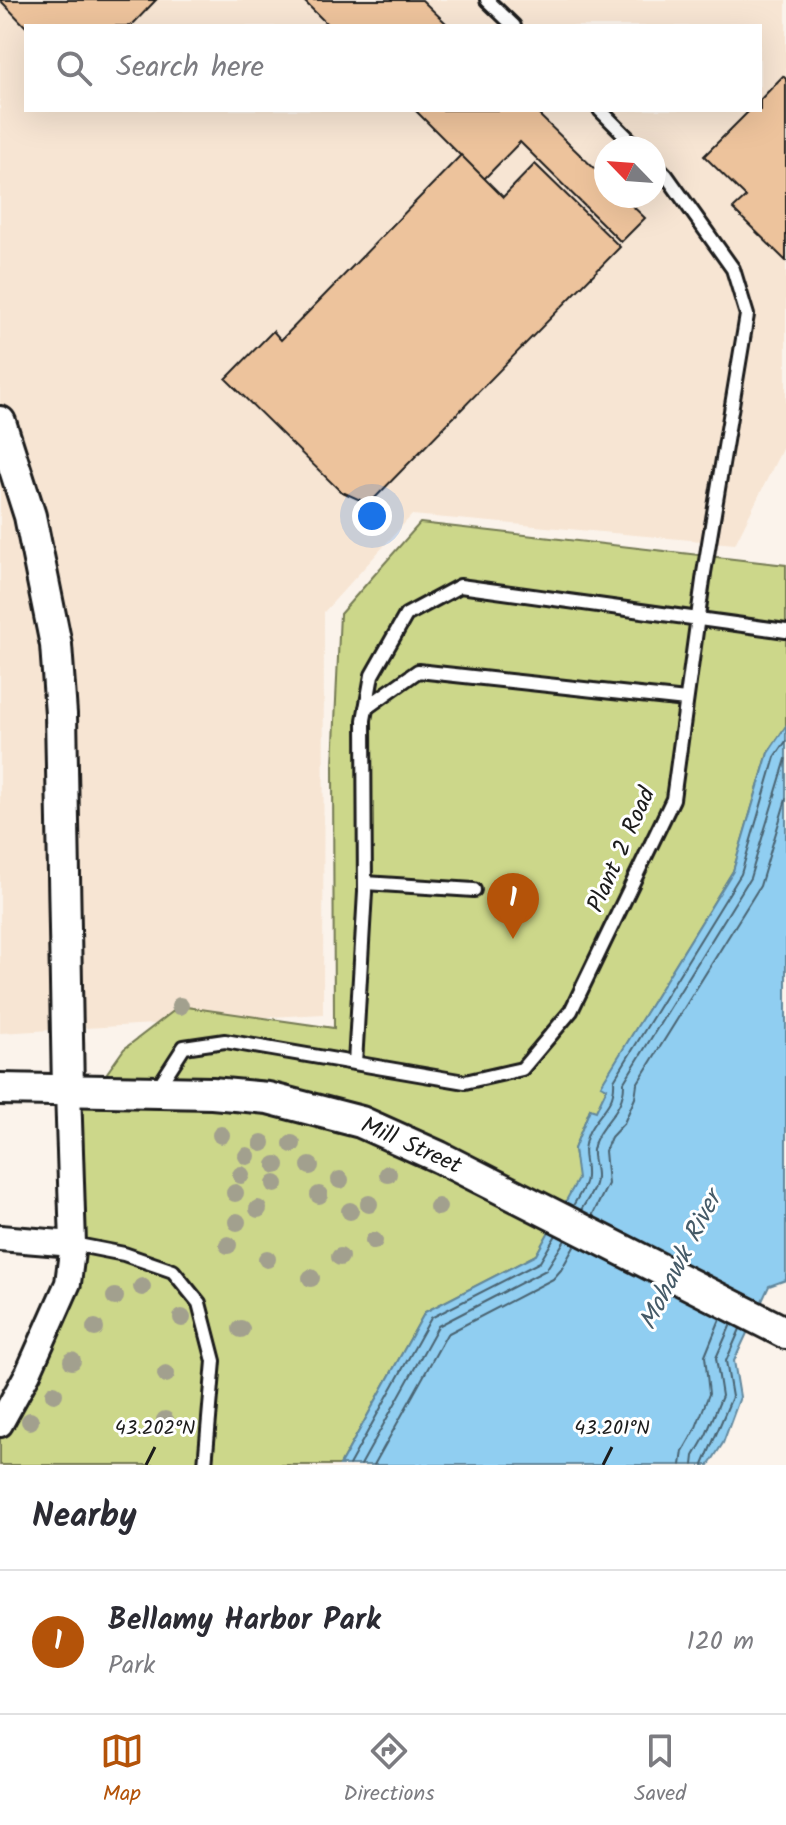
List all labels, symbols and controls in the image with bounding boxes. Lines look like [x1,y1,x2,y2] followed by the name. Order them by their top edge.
[24,24,762,112] search box
[116,44,264,92] text: Search here
[52,46,96,90] icon: search
[594,136,666,208] north arrow
[352,496,392,536] your location
[577,780,667,919] street label: Plant 2 Road
[487,873,539,939] pin: 1
[354,1106,468,1186] street label: Mill Street
[628,1179,736,1338] water label: Mohawk River
[115,1413,195,1445] text: 43.202°N
[574,1413,650,1445] text: 43.201°N
[32,1490,137,1544] text: Nearby
[108,1597,381,1645] text: Bellamy Harbor Park
[54,1621,62,1663] text: 1
[687,1621,754,1663] text: 120 m
[108,1645,155,1687] text: Park
[100,1729,144,1812] tab: Map
[343,1729,435,1812] tab: Directions
[634,1729,686,1812] tab: Saved

